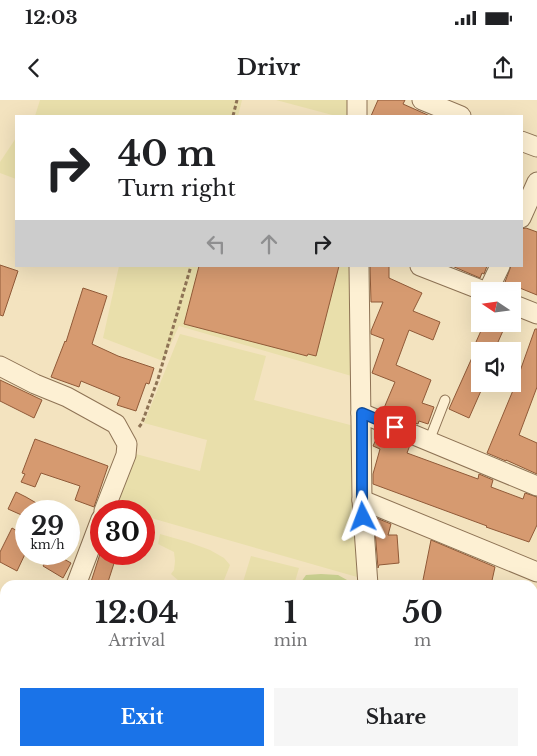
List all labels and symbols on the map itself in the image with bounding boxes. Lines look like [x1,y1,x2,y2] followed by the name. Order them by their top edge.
[471,282,521,332] north arrow
[374,406,416,448] pin
[336,490,388,542] position arrow
[90,500,155,565] speed limit sign: 30

